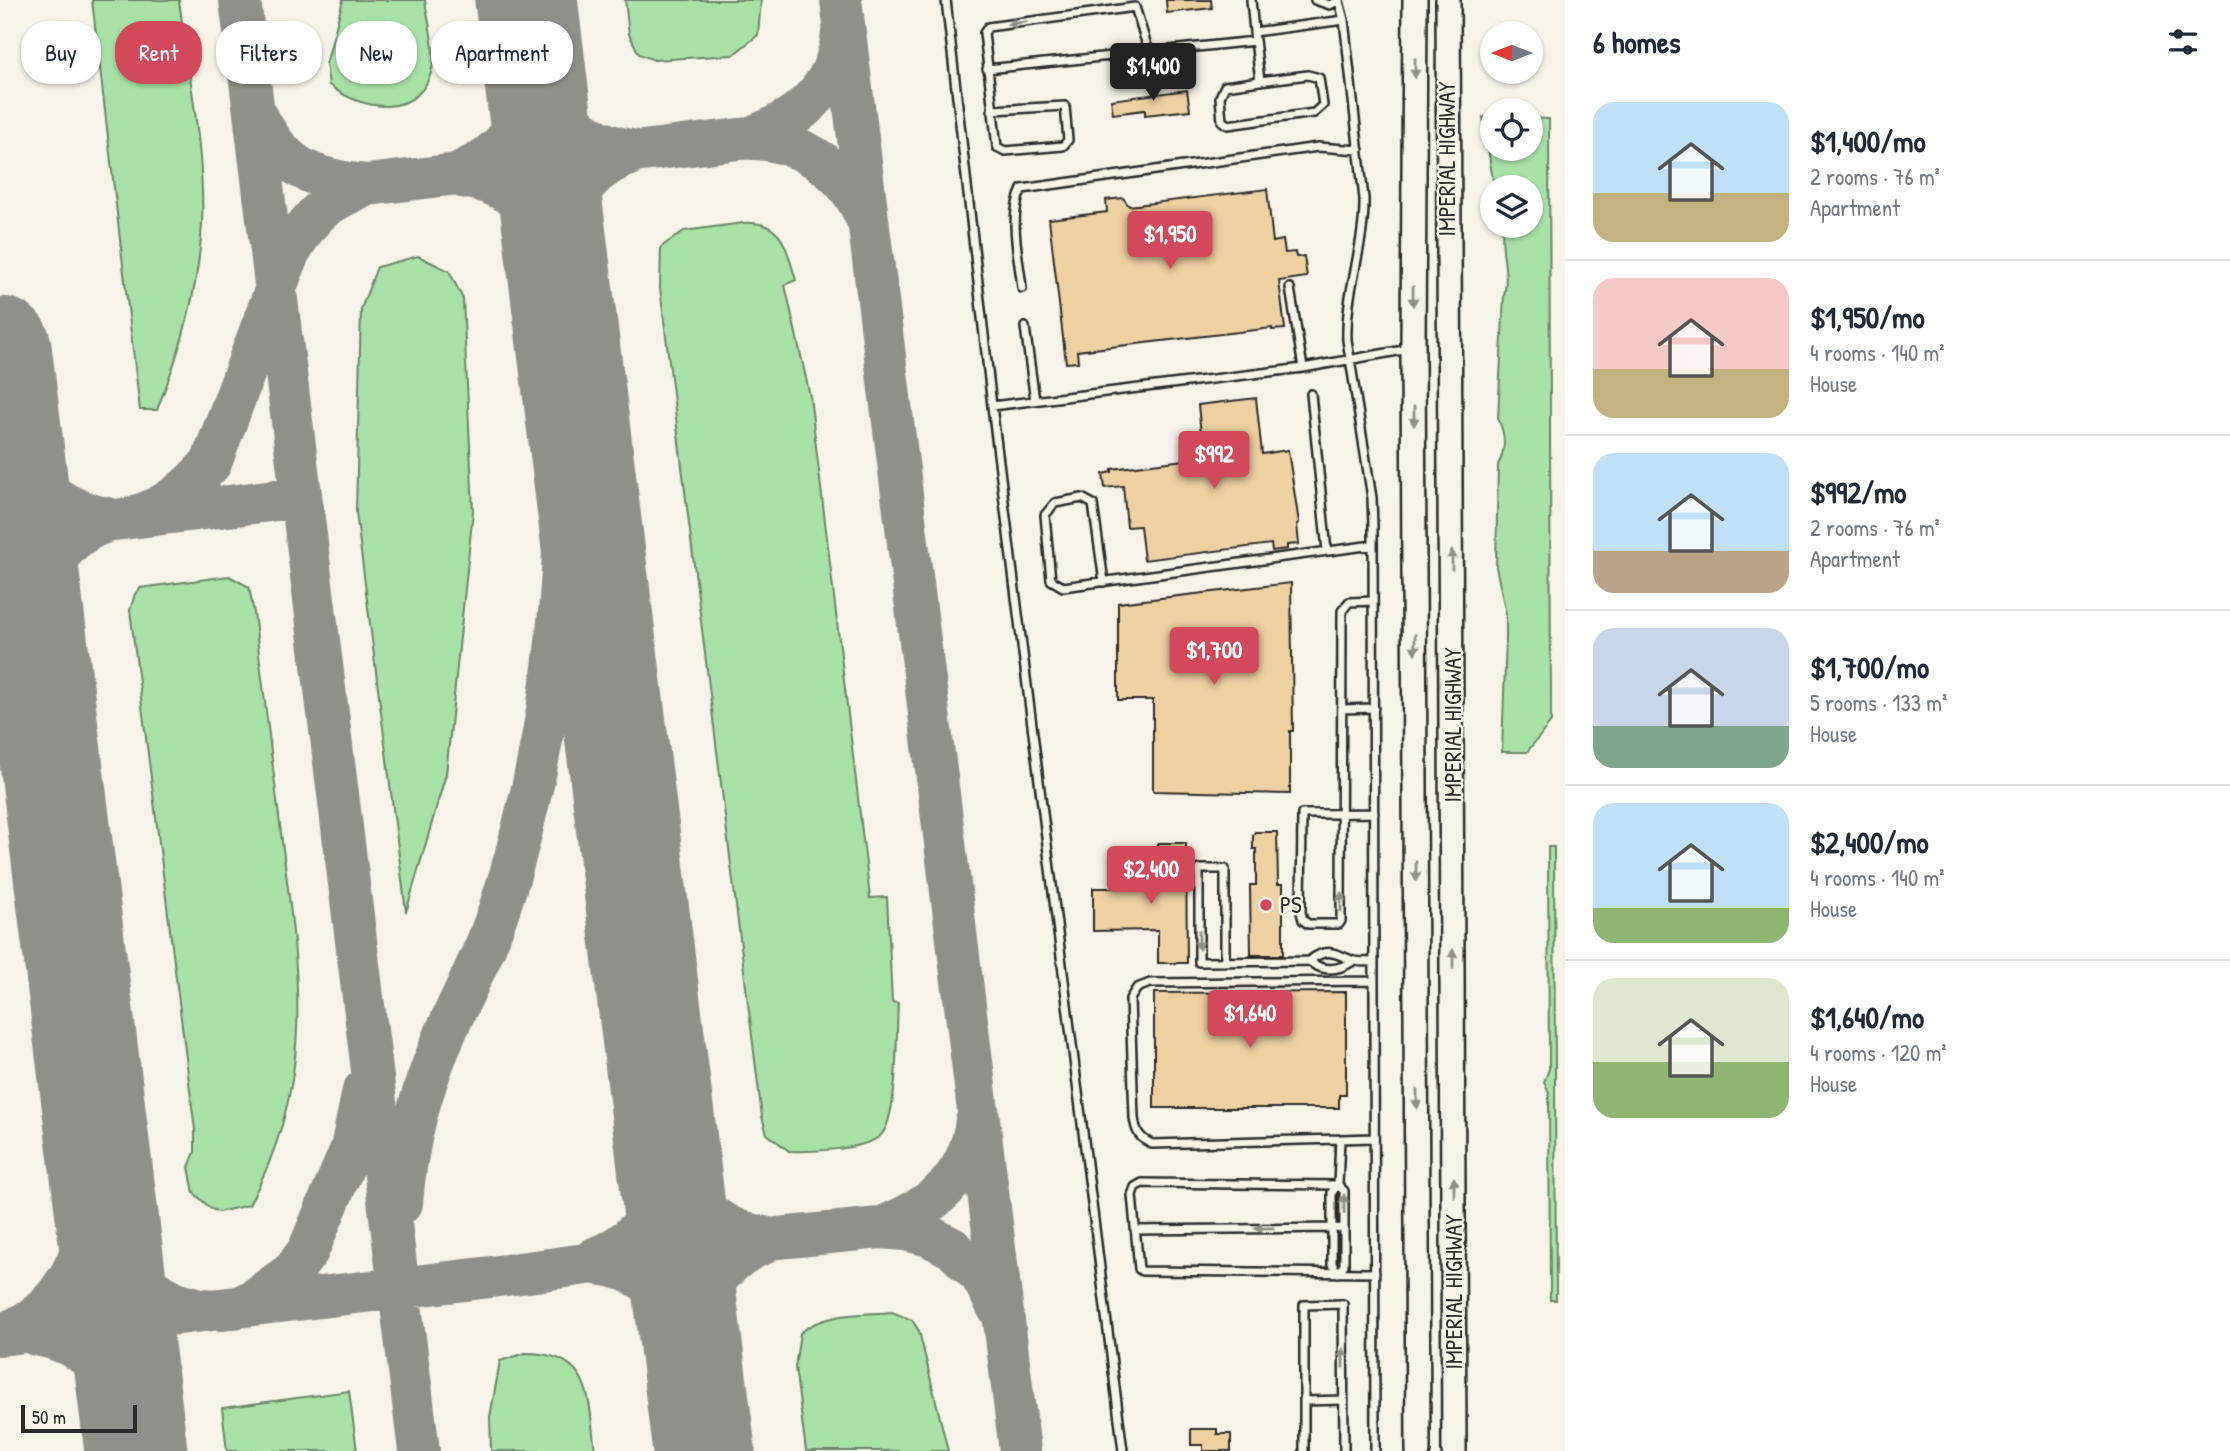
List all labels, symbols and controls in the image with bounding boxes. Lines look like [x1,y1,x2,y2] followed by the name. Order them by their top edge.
[1006,18,1028,29] one-way arrow
[21,21,101,84] chip: Buy
[115,21,202,84] chip: Rent
[216,21,322,84] chip: Filters
[336,21,417,84] chip: New
[431,21,573,84] chip: Apartment
[1480,21,1544,84] north arrow
[1480,21,1543,238] map controls
[1593,22,1680,62] text: 6 homes
[2164,23,2202,61] icon: filters
[1096,43,1210,103] pin: $1,400
[1126,50,1180,81] text: $1,400
[1409,57,1421,79] one-way arrow
[1431,82,1462,236] street label: IMPERIAL HIGHWAY
[1480,98,1543,161] button: locate
[1810,121,1925,161] text: $1,400/mo
[1649,130,1733,214] icon: home
[1810,161,1940,192] text: 2 rooms · 76 m²
[1480,175,1543,238] button: layers
[1810,192,1900,223] text: Apartment
[1113,212,1227,271] pin: $1,950
[1143,218,1197,249] text: $1,950
[1408,285,1419,307] one-way arrow
[1810,297,1924,337] text: $1,950/mo
[1649,306,1733,390] icon: home
[1810,337,1944,368] text: 4 rooms · 140 m²
[1810,368,1857,399] text: House
[1408,406,1419,428] one-way arrow
[1173,432,1255,491] pin: $992
[1194,438,1234,469] text: $992
[1810,472,1906,512] text: $992/mo
[1649,481,1733,565] icon: home
[1810,512,1940,543] text: 2 rooms · 76 m²
[1810,543,1900,574] text: Apartment
[1446,549,1458,571] one-way arrow
[1157,628,1271,687] pin: $1,700
[1409,633,1421,655] one-way arrow
[1186,634,1242,665] text: $1,700
[1810,647,1929,687] text: $1,700/mo
[1437,648,1468,802] street label: IMPERIAL HIGHWAY
[1649,656,1733,740] icon: home
[1810,687,1947,718] text: 5 rooms · 133 m²
[1810,718,1857,749] text: House
[1810,822,1929,862] text: $2,400/mo
[1649,831,1733,915] icon: home
[1094,846,1208,906] pin: $2,400
[1123,853,1179,884] text: $2,400
[1410,861,1422,883] one-way arrow
[1810,862,1944,893] text: 4 rooms · 140 m²
[1280,889,1302,920] place label: PS
[1335,891,1347,913] one-way arrow
[1810,893,1857,924] text: House
[1258,897,1274,913] marker: PS
[1193,929,1205,951] one-way arrow
[1447,948,1459,970] one-way arrow
[1193,990,1307,1050] pin: $1,640
[1224,997,1276,1028] text: $1,640
[1810,997,1924,1037] text: $1,640/mo
[1649,1006,1733,1090] icon: home
[1810,1037,1947,1068] text: 4 rooms · 120 m²
[1810,1068,1857,1099] text: House
[1411,1088,1423,1110] one-way arrow
[1448,1176,1460,1198] one-way arrow
[1338,1193,1350,1215] one-way arrow
[1438,1215,1469,1369] street label: IMPERIAL HIGHWAY
[1253,1223,1275,1234] one-way arrow
[1337,1347,1349,1369] one-way arrow
[21,1402,136,1434] scale bar
[32,1404,66,1430] text: 50 m

